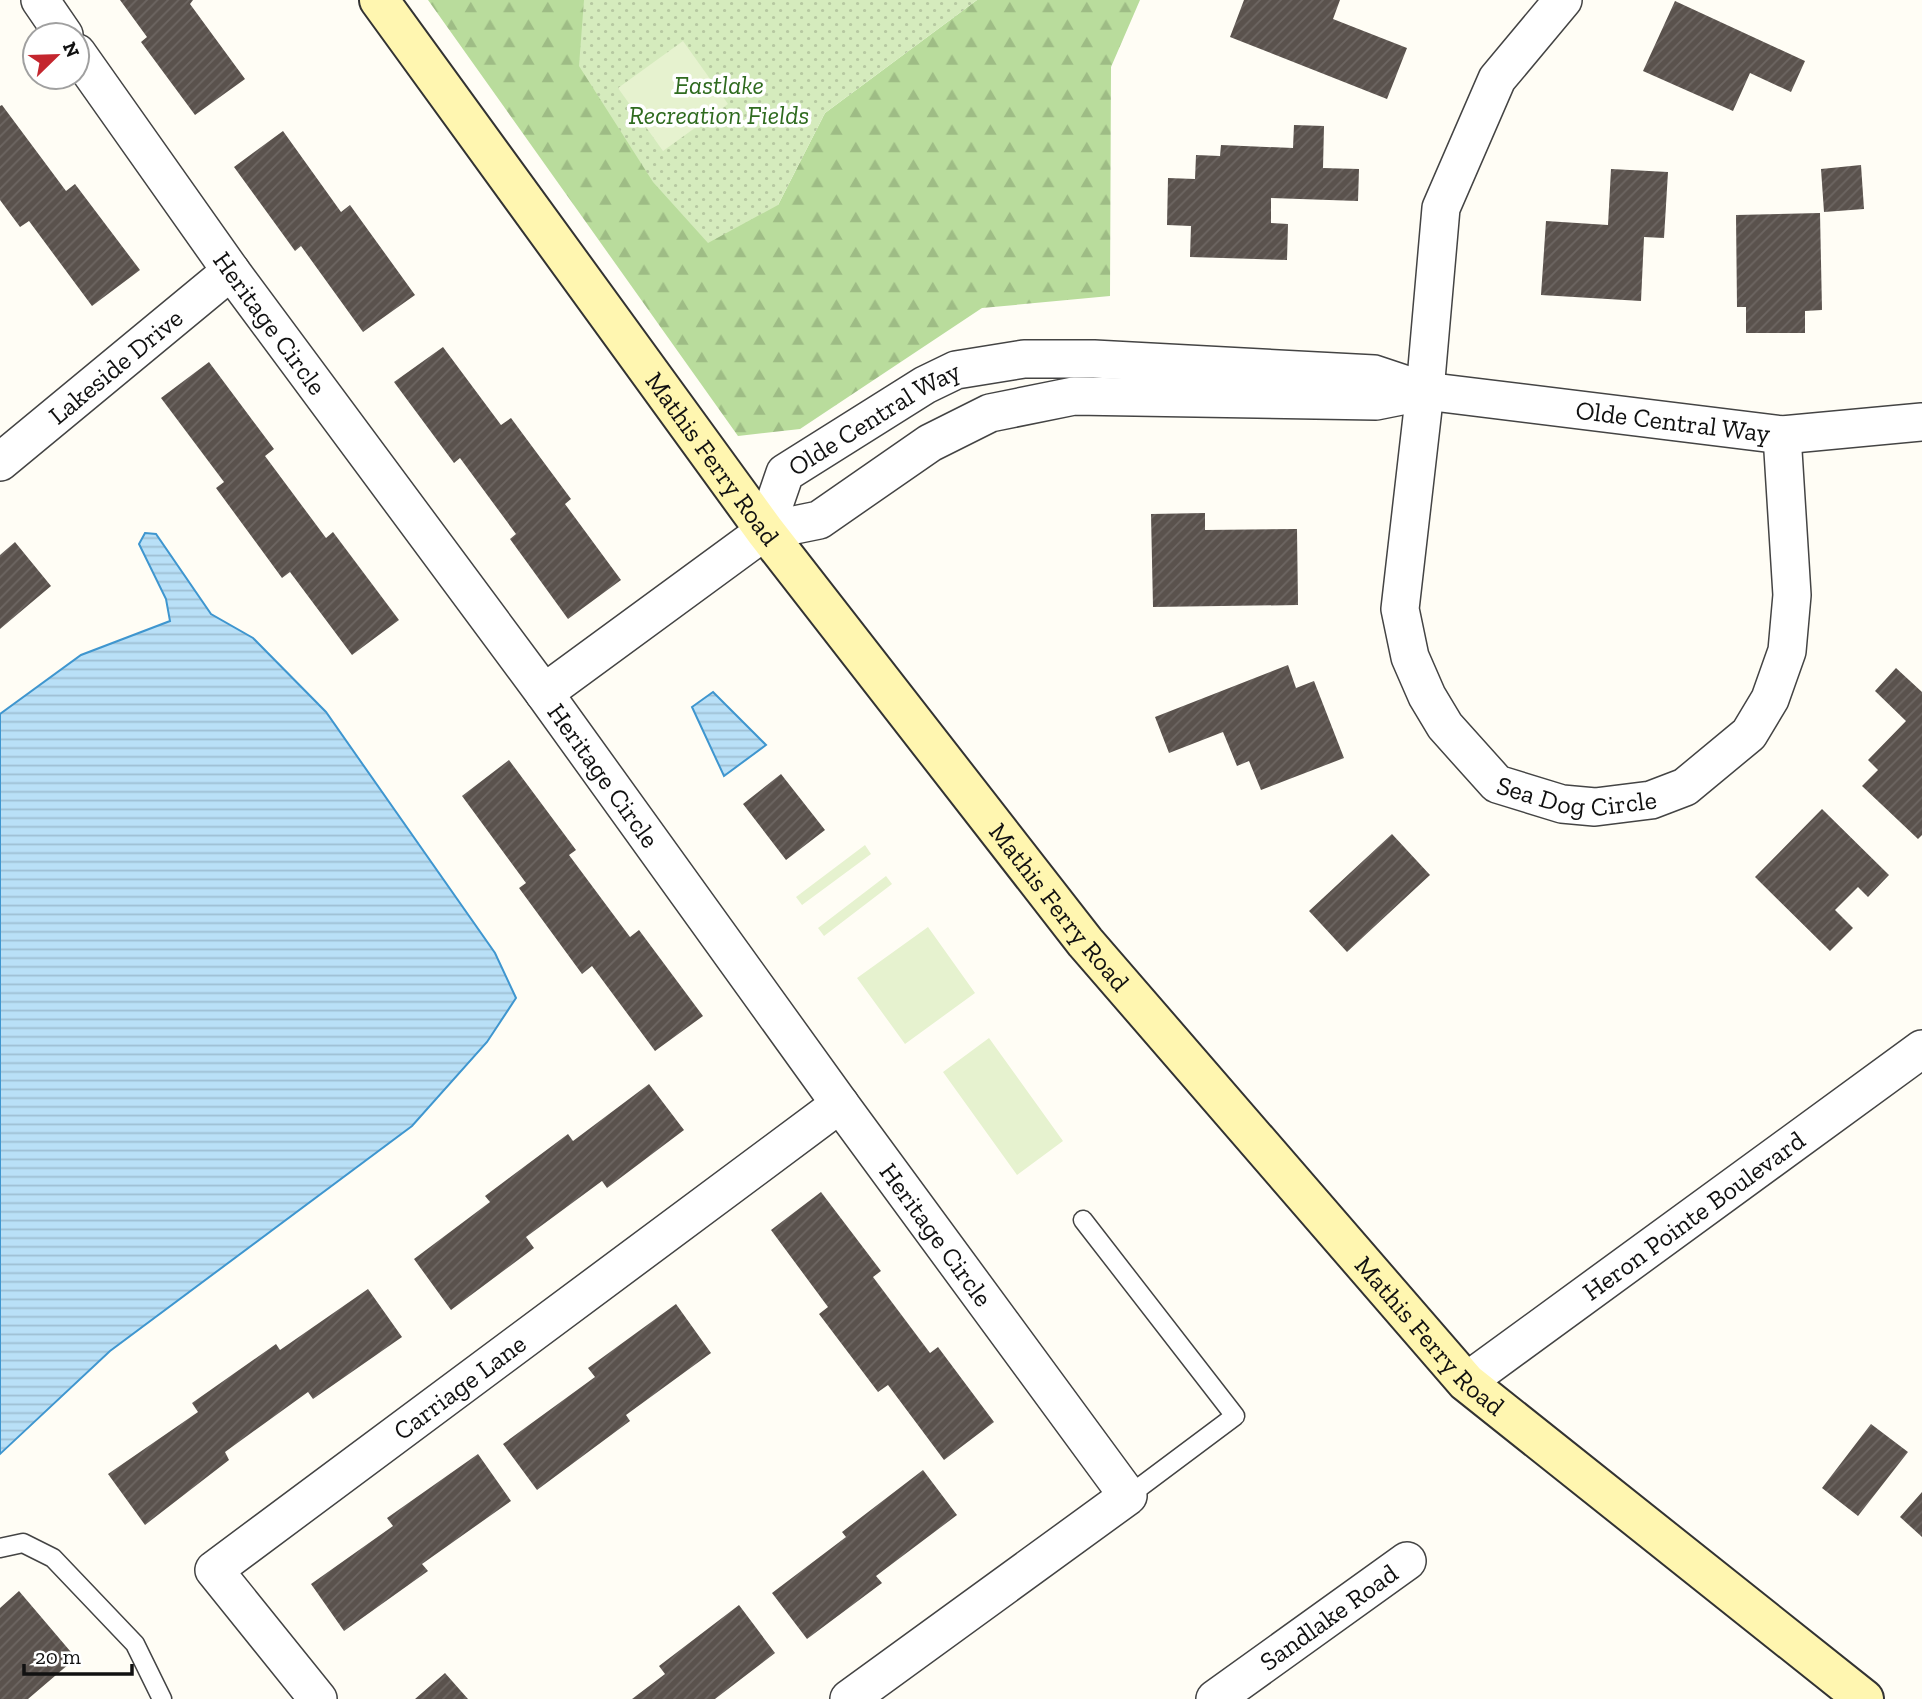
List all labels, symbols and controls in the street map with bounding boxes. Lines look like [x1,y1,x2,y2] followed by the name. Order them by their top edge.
[21,21,91,91] north arrow
[58,38,85,61] text: N
[629,69,809,131] park label: Eastlake Recreation Fields
[206,245,333,401] street label: Heritage Circle
[42,302,189,431] street label: Lakeside Drive
[782,354,966,483] street label: Olde Central Way
[639,366,786,552] street label: Mathis Ferry Road
[1574,394,1773,449] street label: Olde Central Way
[541,697,666,854] street label: Heritage Circle
[1493,769,1658,823] street label: Sea Dog Circle
[982,816,1136,998] street label: Mathis Ferry Road
[1576,1124,1811,1307] street label: Heron Pointe Boulevard
[873,1157,999,1313] street label: Heritage Circle
[1348,1249,1511,1423] street label: Mathis Ferry Road
[387,1327,532,1447] street label: Carriage Lane
[1253,1557,1404,1678] street label: Sandlake Road
[24,1632,133,1676] scale bar
[35,1644,81,1669] text: 20 m

